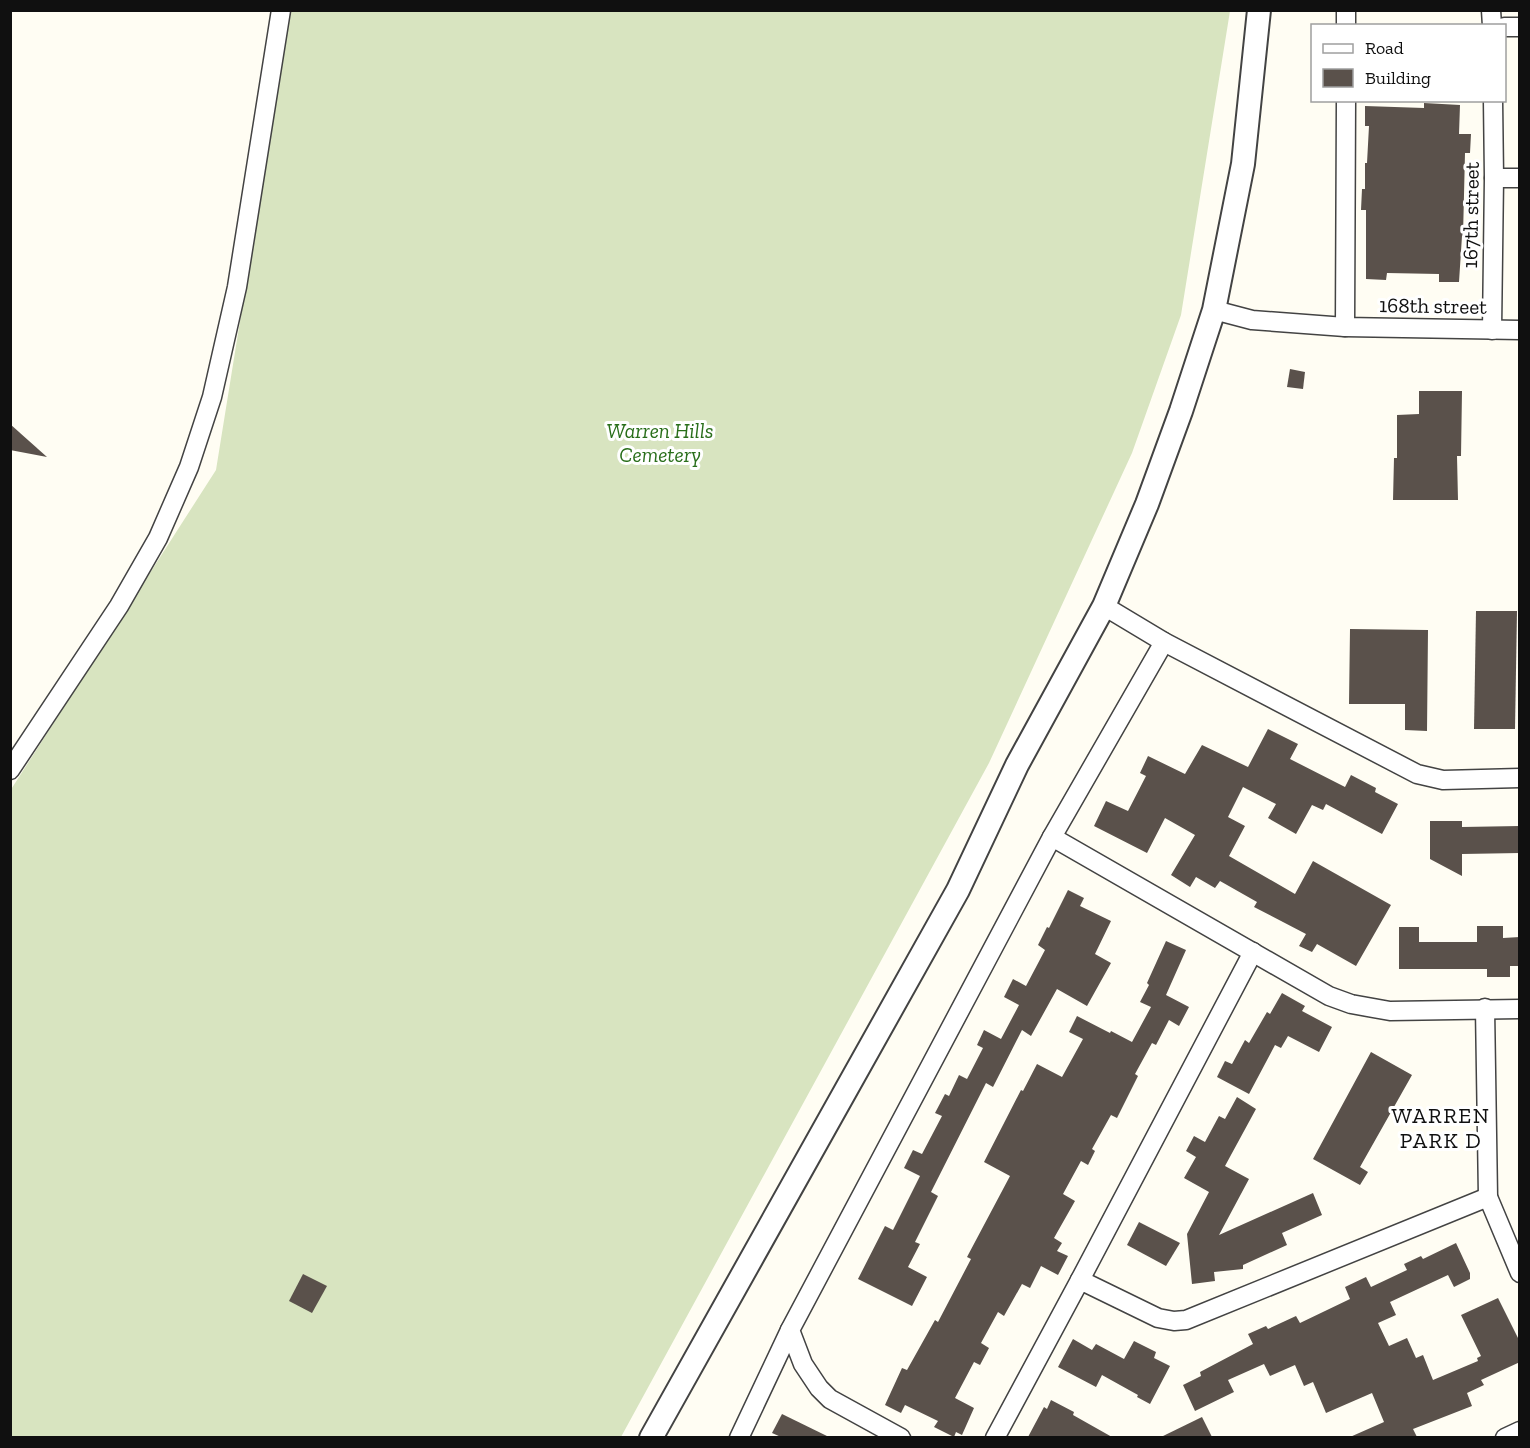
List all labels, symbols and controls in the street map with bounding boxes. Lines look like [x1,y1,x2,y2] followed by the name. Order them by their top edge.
[1311,24,1506,102] legend
[1365,37,1404,59] text: Road
[1365,67,1431,89] text: Building
[1457,161,1484,268] street label: 167th street
[1379,292,1487,319] street label: 168th street
[607,418,713,467] park label: Warren Hills Cemetery
[1392,1102,1490,1154] district label: WARREN PARK D

